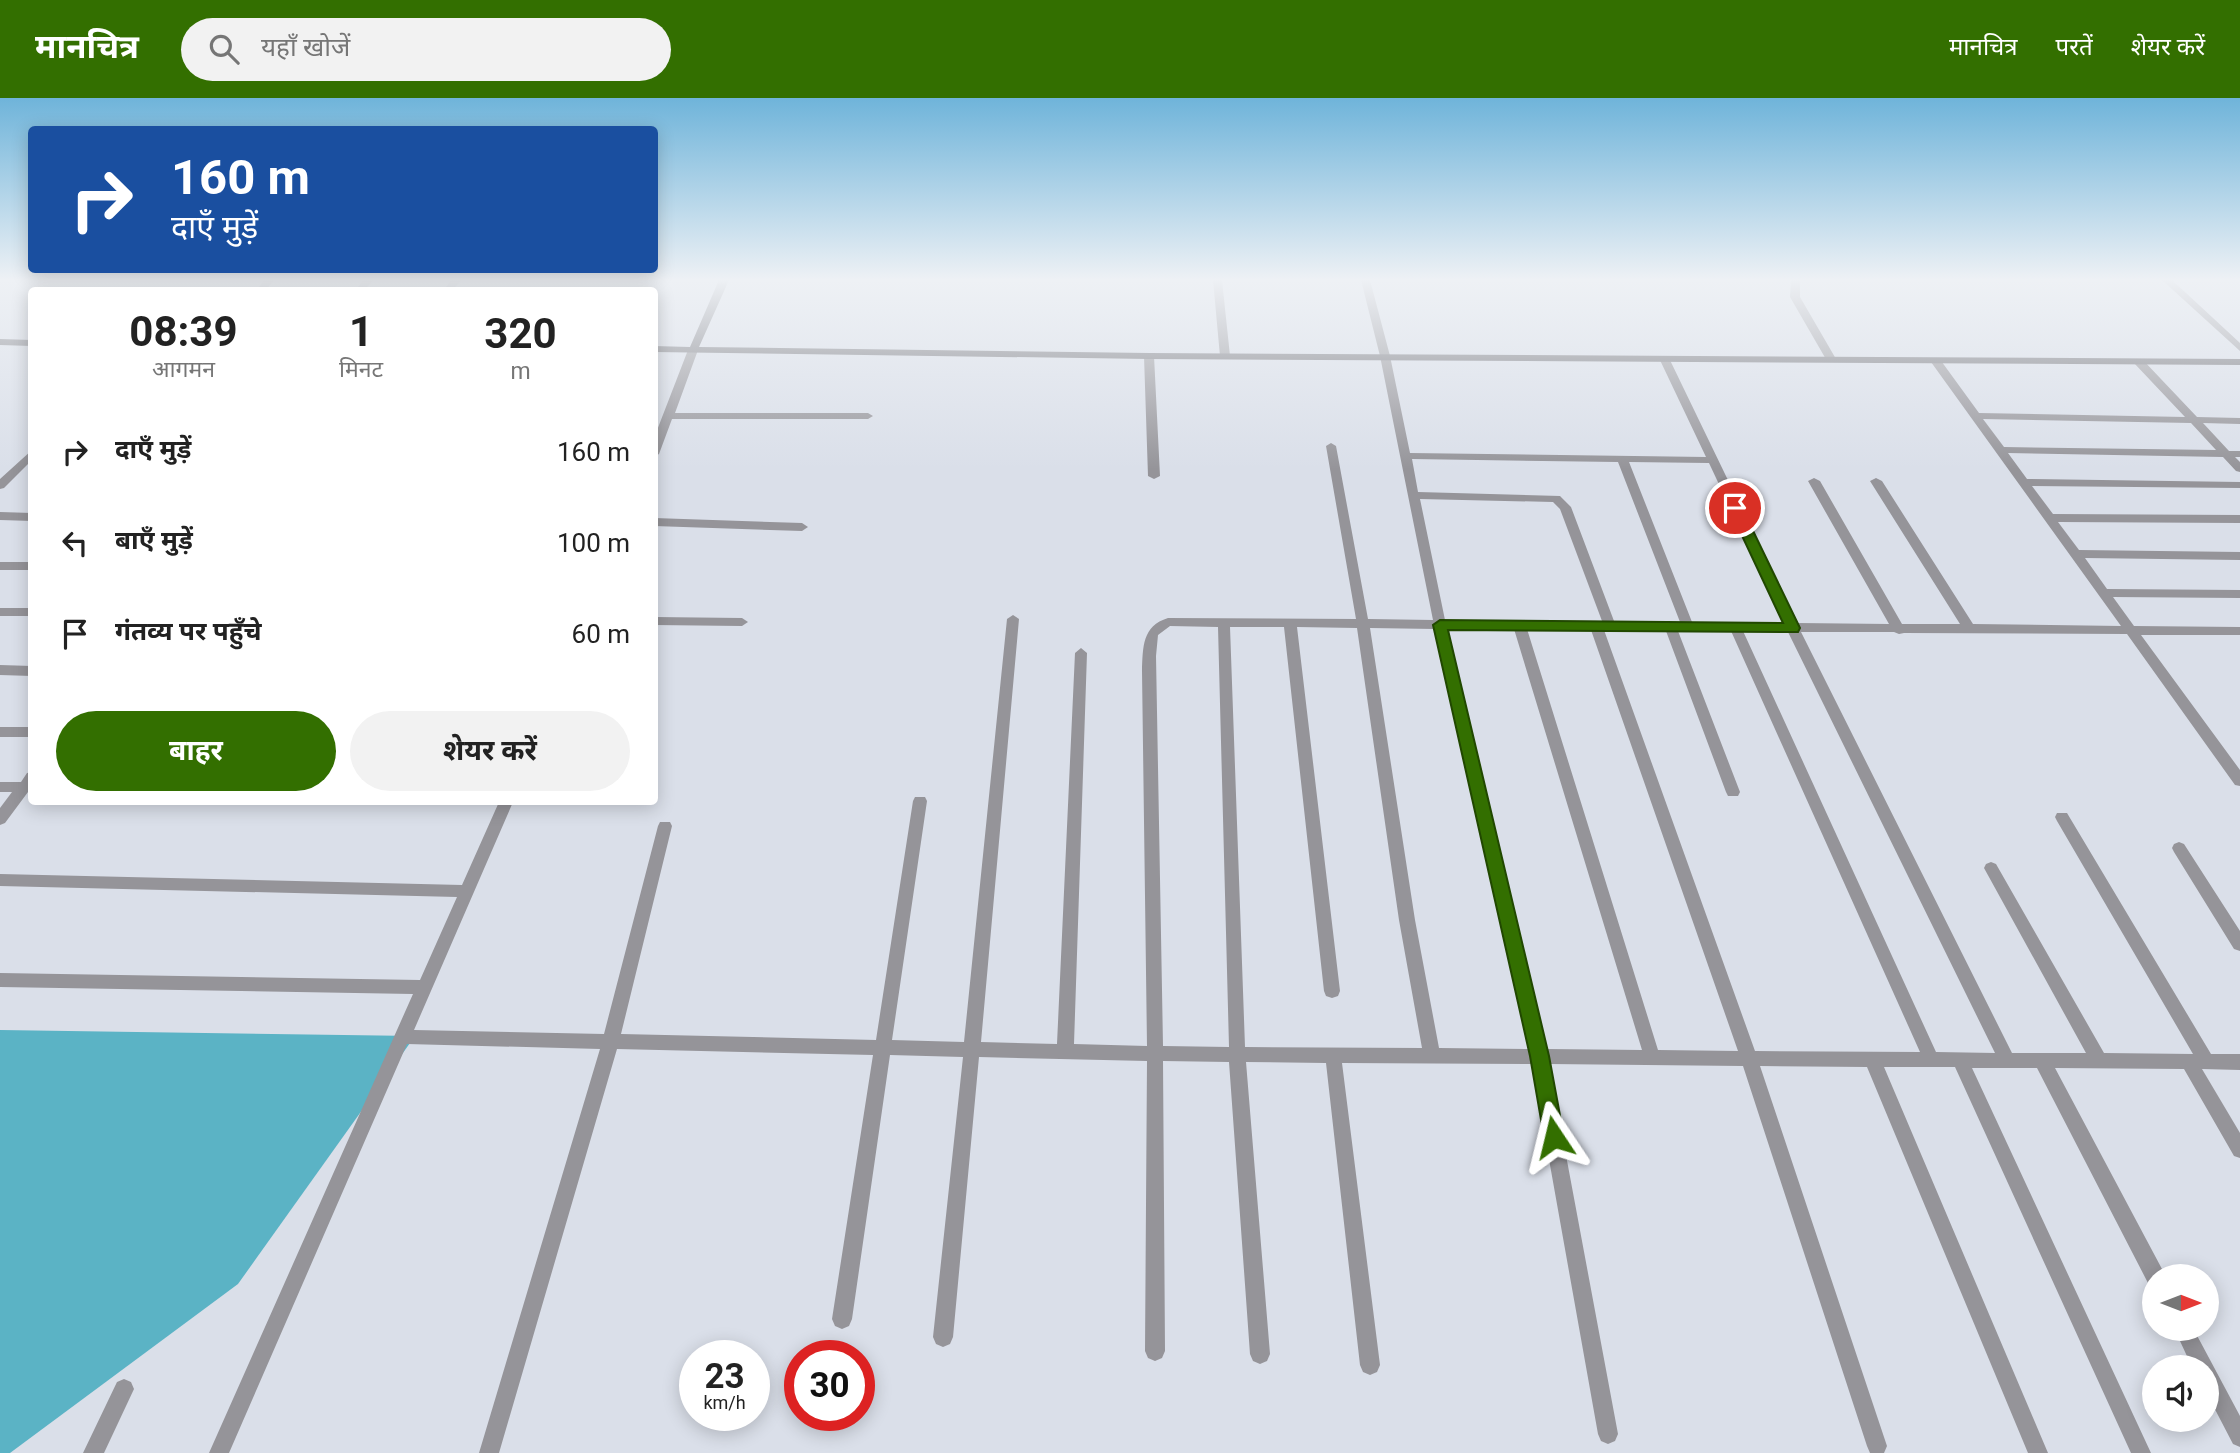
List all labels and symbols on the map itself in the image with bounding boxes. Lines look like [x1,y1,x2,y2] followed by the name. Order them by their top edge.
[1705,478,1765,538] pin
[1517,1100,1591,1174] position arrow
[2142,1264,2219,1340] north arrow
[784,1340,875,1431] speed limit sign: 30

